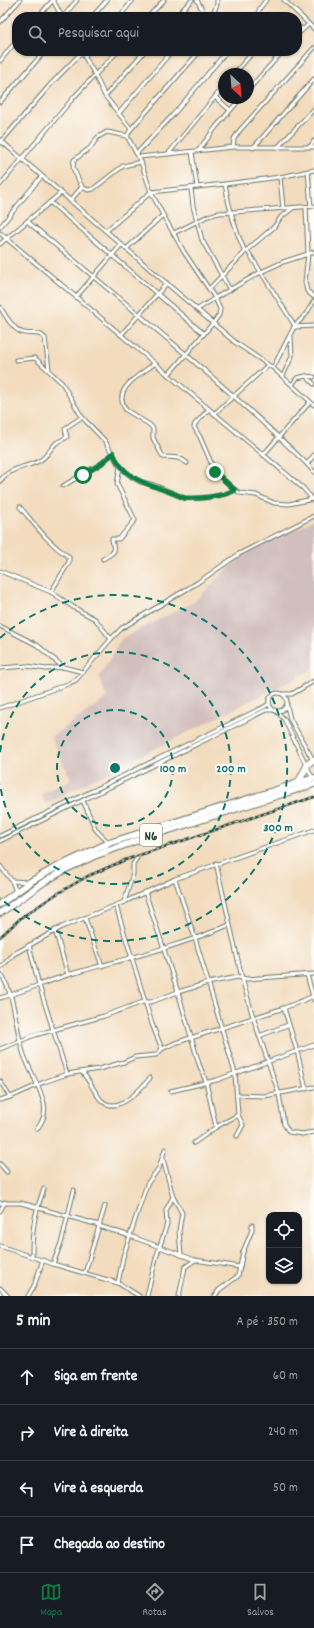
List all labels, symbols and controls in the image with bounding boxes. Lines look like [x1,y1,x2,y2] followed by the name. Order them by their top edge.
[12,12,302,56] search box
[26,23,48,45] icon: search
[58,23,139,45] text: Pesquisar aqui
[218,68,254,104] north arrow
[206,463,224,481] route end
[74,466,92,484] route start
[108,761,122,775] centre of rings
[160,761,186,778] text: 100 m
[216,761,246,778] text: 200 m
[263,820,293,837] text: 300 m
[140,824,162,846] road number: N6
[266,1212,302,1284] map controls
[266,1212,302,1248] button: locate
[266,1248,302,1284] button: layers
[16,1310,50,1334] text: 5 min
[237,1313,298,1332] text: A pé · 350 m
[16,1366,38,1388] icon: ahead
[54,1366,137,1388] text: Siga em frente
[273,1367,298,1386] text: 60 m
[16,1422,38,1444] icon: right
[54,1422,128,1444] text: Vire à direita
[268,1423,298,1442] text: 240 m
[16,1478,38,1500] icon: left
[54,1478,143,1500] text: Vire à esquerda
[273,1479,298,1498] text: 50 m
[16,1534,38,1556] icon: arrive
[54,1534,165,1556] text: Chegada ao destino
[40,1581,62,1621] tab: Mapa
[143,1581,167,1621] tab: Rotas
[247,1581,274,1621] tab: Salvos

